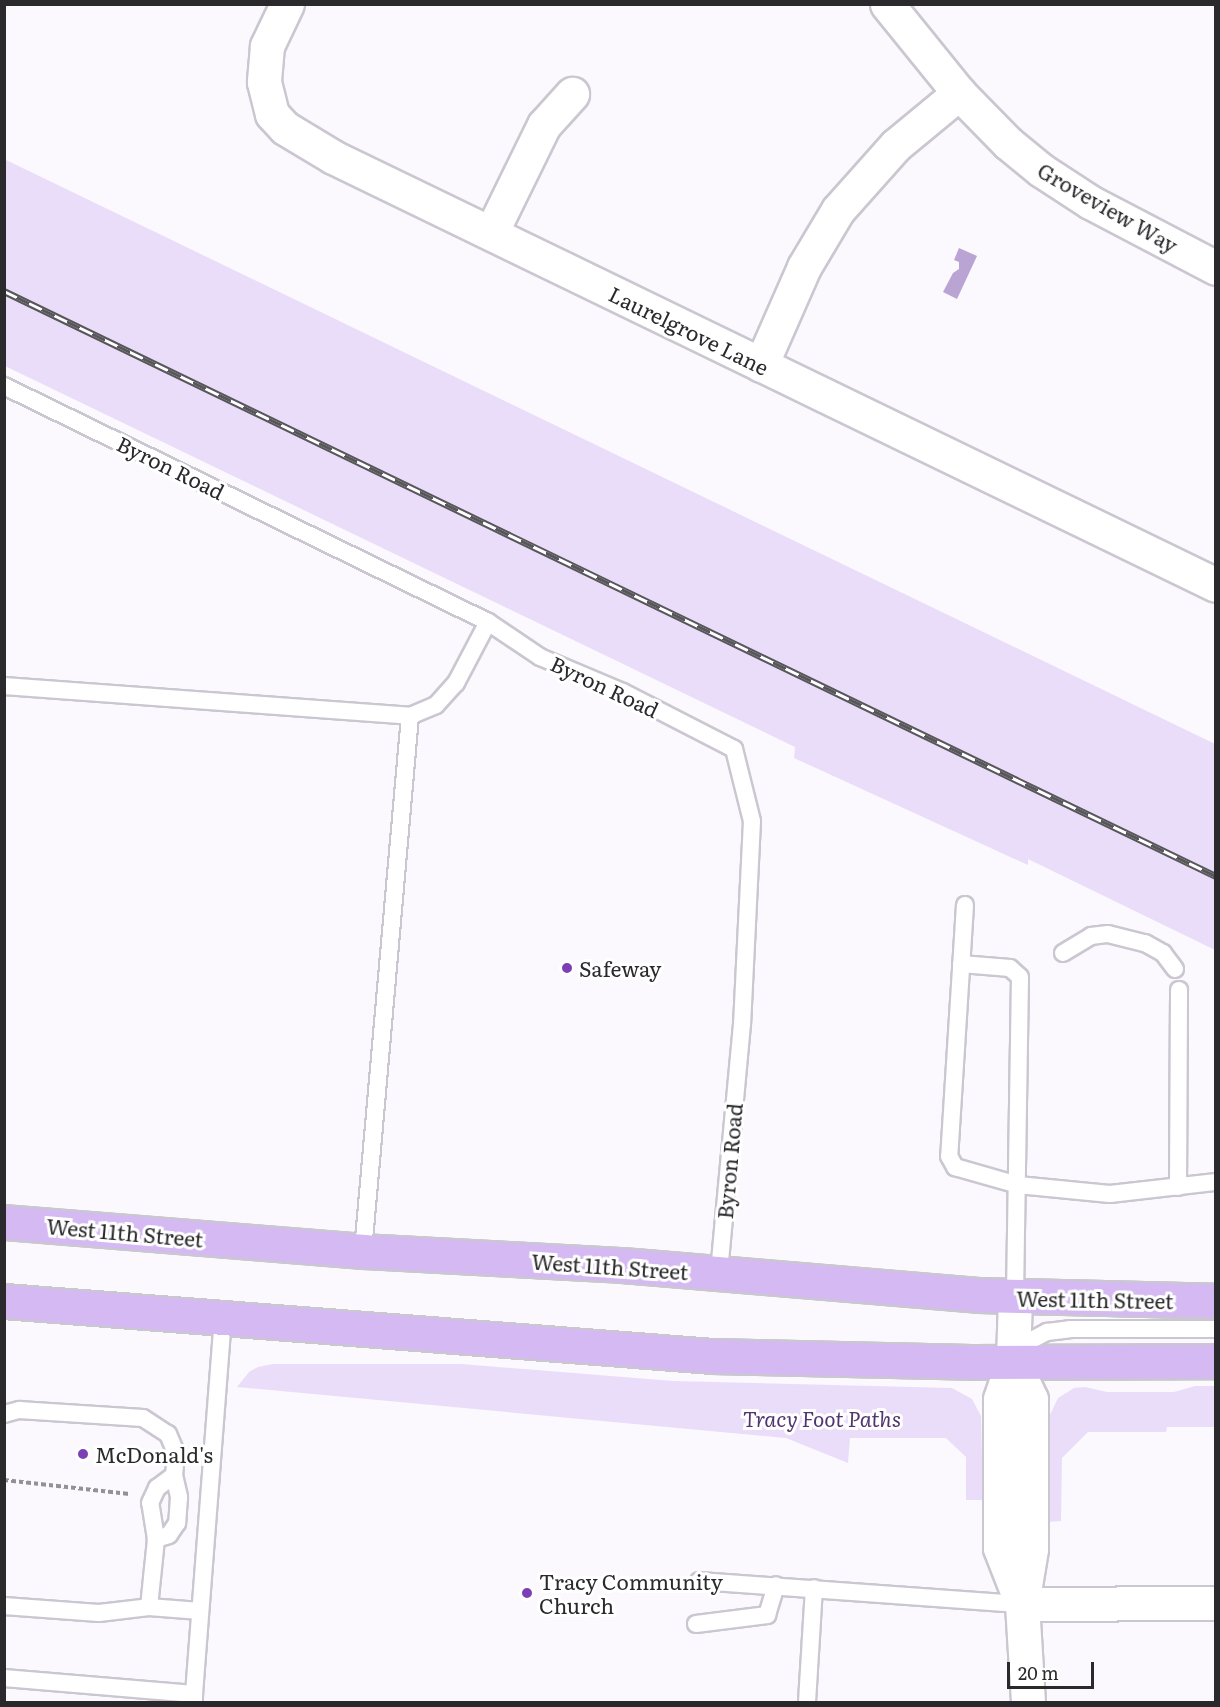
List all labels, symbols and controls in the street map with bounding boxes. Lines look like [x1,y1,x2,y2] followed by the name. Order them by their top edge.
[1034,157,1182,257] street label: Groveview Way
[605,280,773,380] street label: Laurelgrove Lane
[113,430,229,504] street label: Byron Road
[547,650,663,722] street label: Byron Road
[579,955,661,981] place label: Safeway
[560,961,574,975] marker: Safeway
[711,1102,747,1220] street label: Byron Road
[46,1213,204,1251] street label: West 11th Street
[531,1248,689,1284] street label: West 11th Street
[1016,1285,1174,1313] street label: West 11th Street
[743,1405,901,1431] park label: Tracy Foot Paths
[95,1441,213,1467] place label: McDonald's
[76,1447,90,1461] marker: McDonald's
[539,1568,723,1618] place label: Tracy Community Church
[520,1586,534,1600] marker: Tracy Community Church
[1010,1650,1097,1688] scale bar
[1018,1659,1059,1686] text: 20 m

